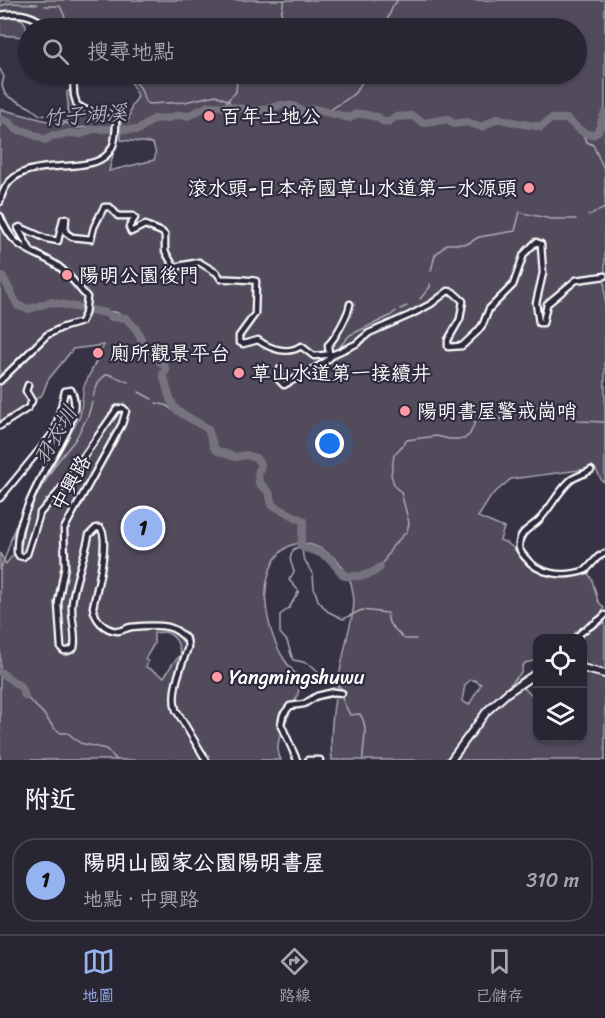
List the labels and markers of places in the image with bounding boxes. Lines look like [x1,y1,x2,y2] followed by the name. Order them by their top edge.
[221,99,321,134] place label: 百年土地公
[202,109,216,123] marker: 百年土地公
[188,171,517,206] place label: 滾水頭-日本帝國草山水道第一水源頭
[522,181,536,195] marker: 滾水頭-日本帝國草山水道第一水源頭
[79,258,199,293] place label: 陽明公園後門
[60,268,74,282] marker: 陽明公園後門
[110,336,230,371] place label: 廁所觀景平台
[91,346,105,360] marker: 廁所觀景平台
[251,356,431,391] place label: 草山水道第一接續井
[232,366,246,380] marker: 草山水道第一接續井
[417,394,577,429] place label: 陽明書屋警戒崗哨
[398,404,412,418] marker: 陽明書屋警戒崗哨
[124,506,162,550] pin: 1
[229,660,365,695] place label: Yangmingshuwu
[210,670,224,684] marker: Yangmingshuwu

